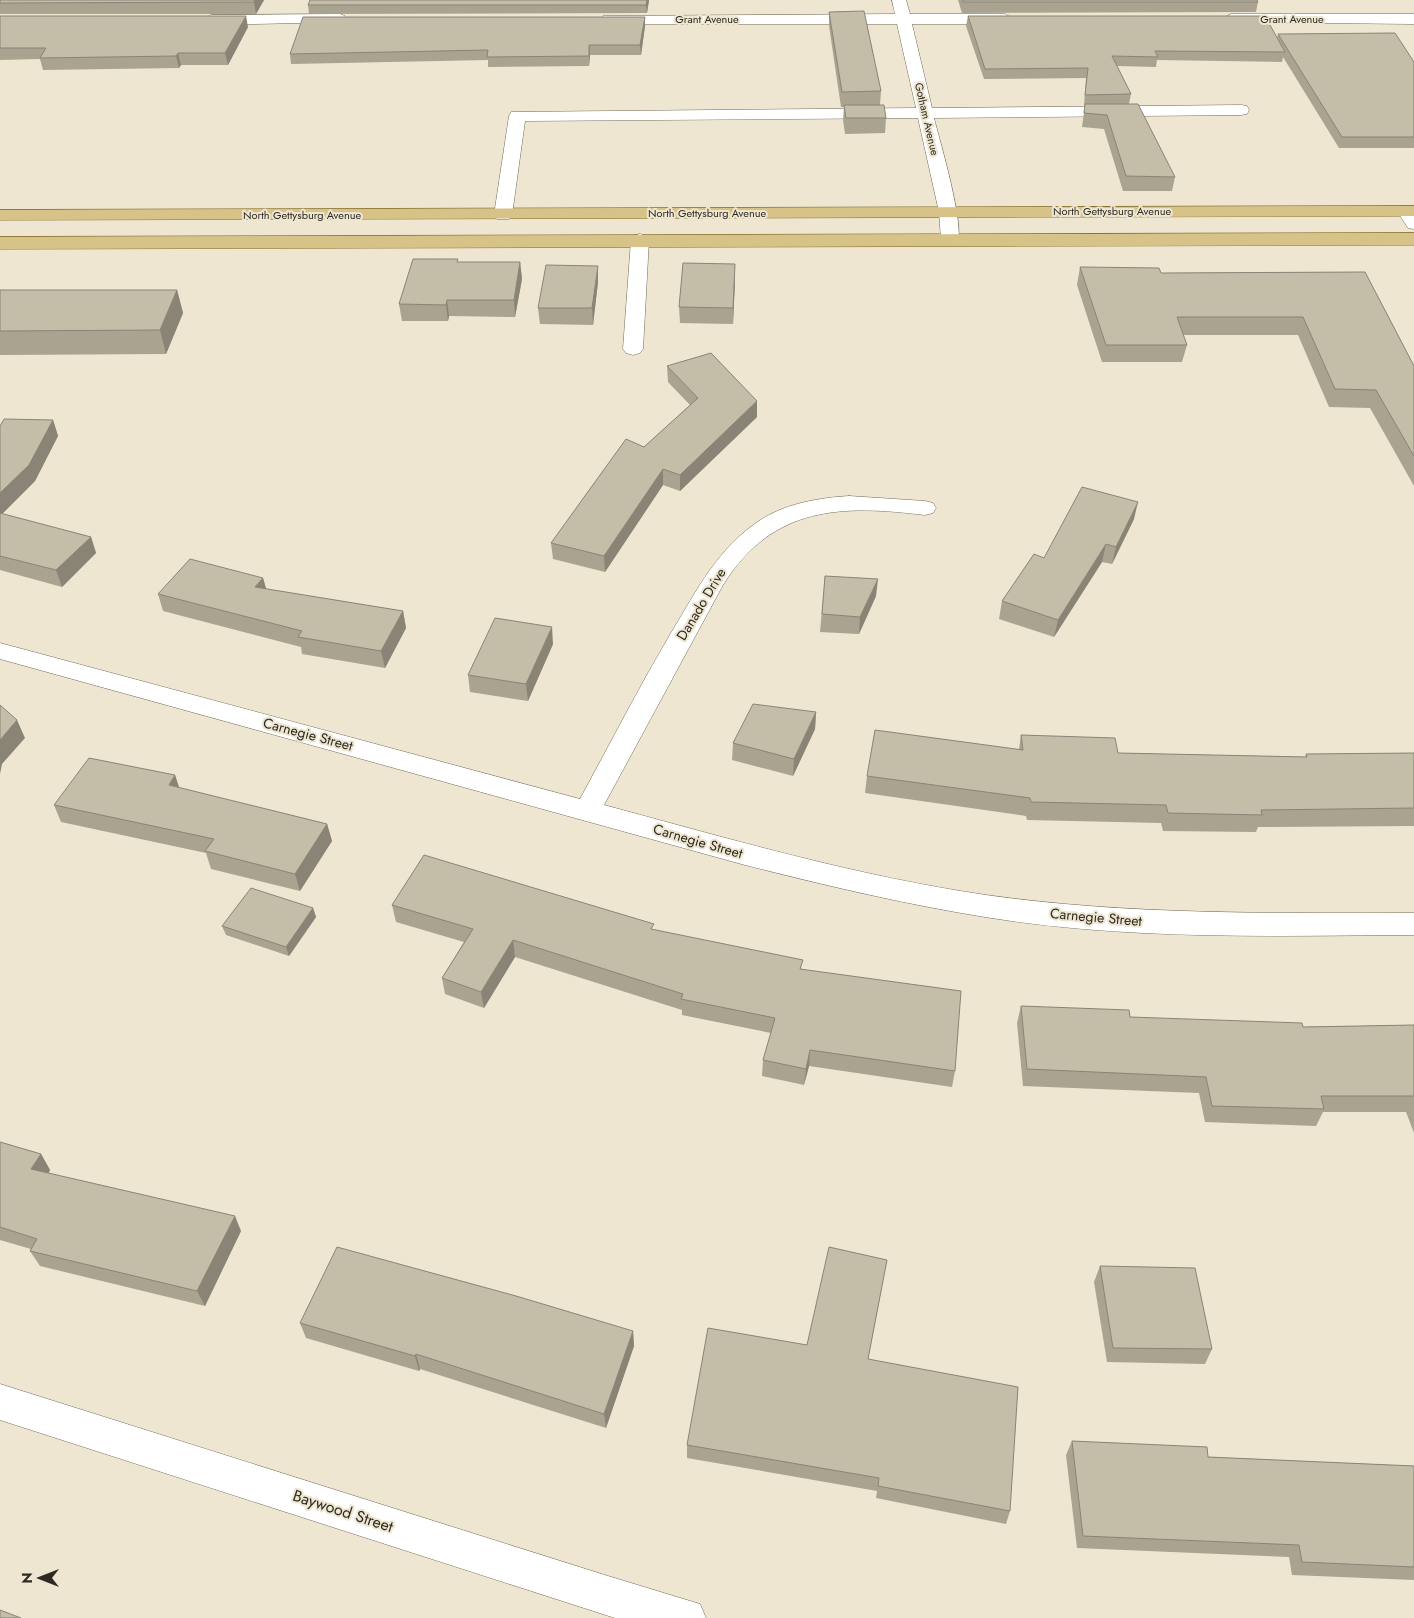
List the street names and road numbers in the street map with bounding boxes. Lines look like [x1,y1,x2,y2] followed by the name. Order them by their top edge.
[675,11,739,27] street label: Grant Avenue
[1260,11,1324,27] street label: Grant Avenue
[911,81,943,157] street label: Gotham Avenue
[1053,203,1171,219] street label: North Gettysburg Avenue
[648,205,766,221] street label: North Gettysburg Avenue
[243,207,361,223] street label: North Gettysburg Avenue
[671,564,731,644] street label: Danado Drive
[261,712,356,756] street label: Carnegie Street
[651,819,746,863] street label: Carnegie Street
[1049,903,1143,931] street label: Carnegie Street
[290,1484,396,1538] street label: Baywood Street

